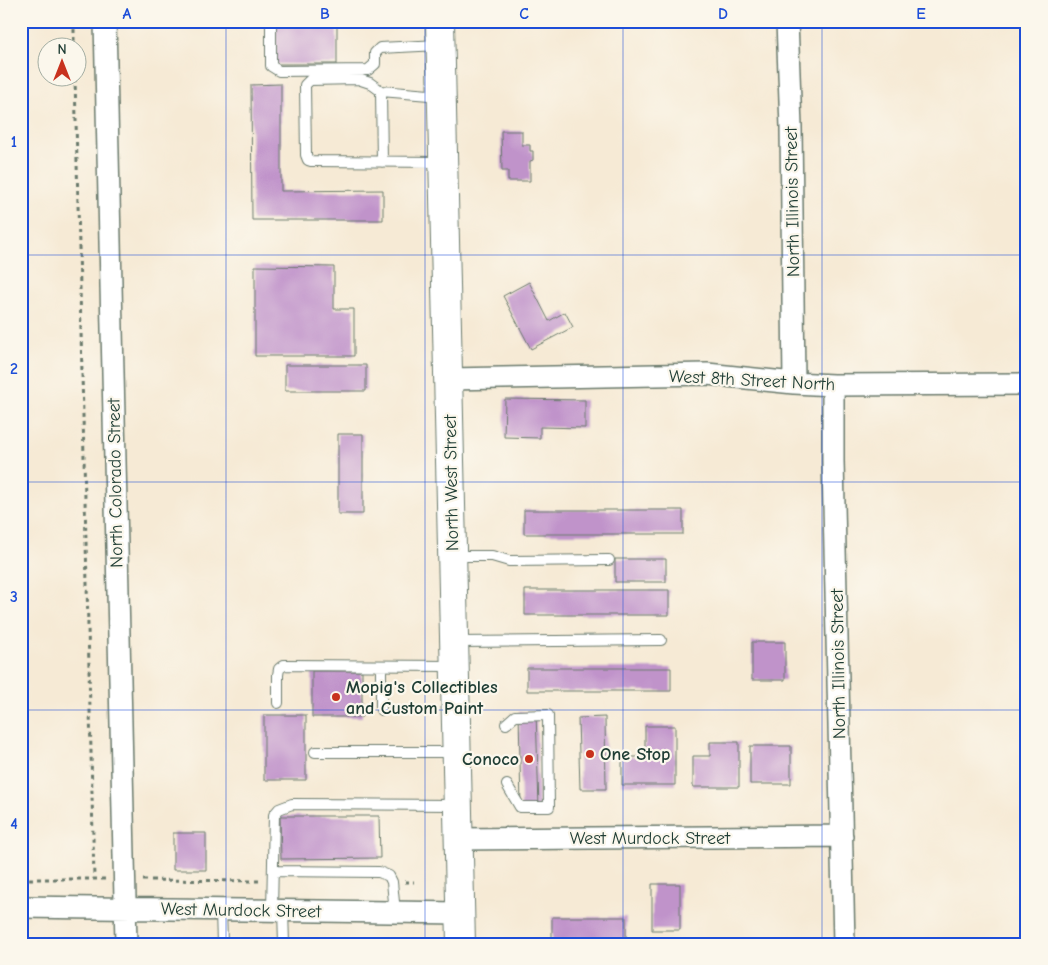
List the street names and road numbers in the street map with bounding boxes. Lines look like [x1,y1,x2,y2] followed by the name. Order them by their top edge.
[781,126,804,277] street label: North Illinois Street
[668,366,836,395] street label: West 8th Street North
[104,397,127,568] street label: North Colorado Street
[440,414,463,551] street label: North West Street
[827,588,850,739] street label: North Illinois Street
[570,828,731,849] street label: West Murdock Street
[161,899,322,922] street label: West Murdock Street

